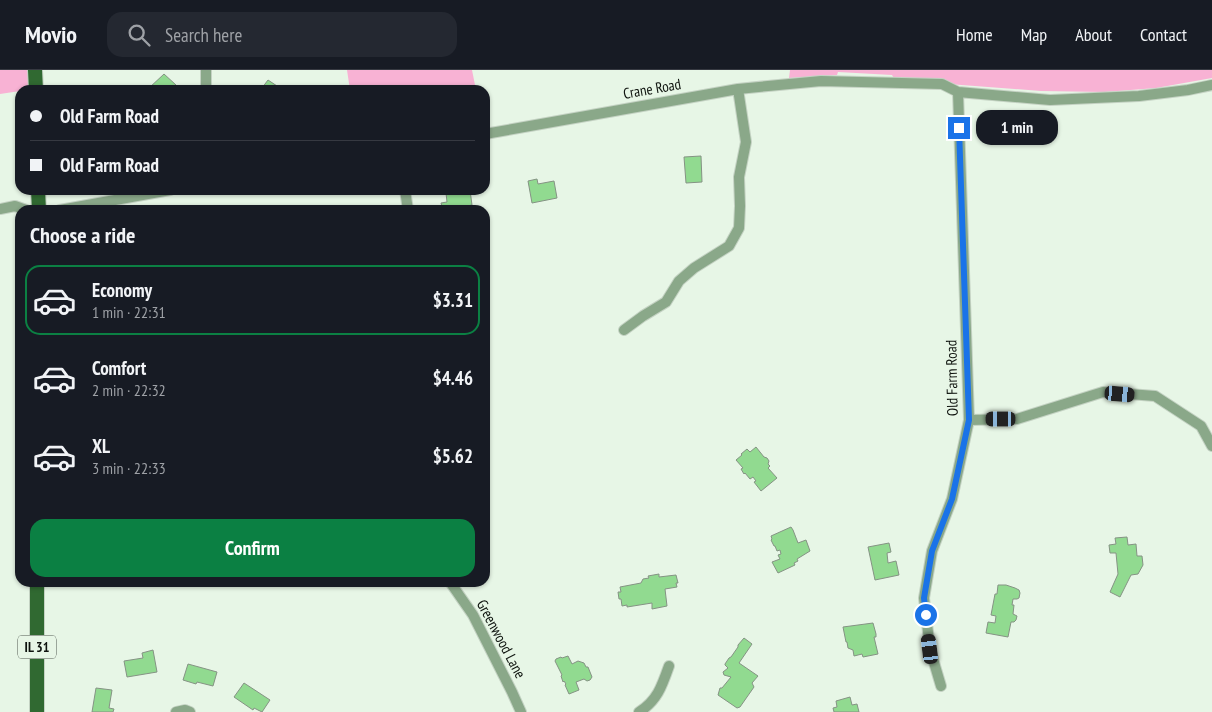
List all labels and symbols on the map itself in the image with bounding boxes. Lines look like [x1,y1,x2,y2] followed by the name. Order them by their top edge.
[622,74,682,103] street label: Crane Road
[976,110,1059,146] callout: 1 min
[948,117,970,139] route end
[941,340,962,416] street label: Old Farm Road
[1104,385,1135,403] car
[986,412,1016,427] car
[473,596,530,681] street label: Greenwood Lane
[915,604,937,626] route start
[920,633,939,665] car
[18,636,56,658] road number: IL 31

